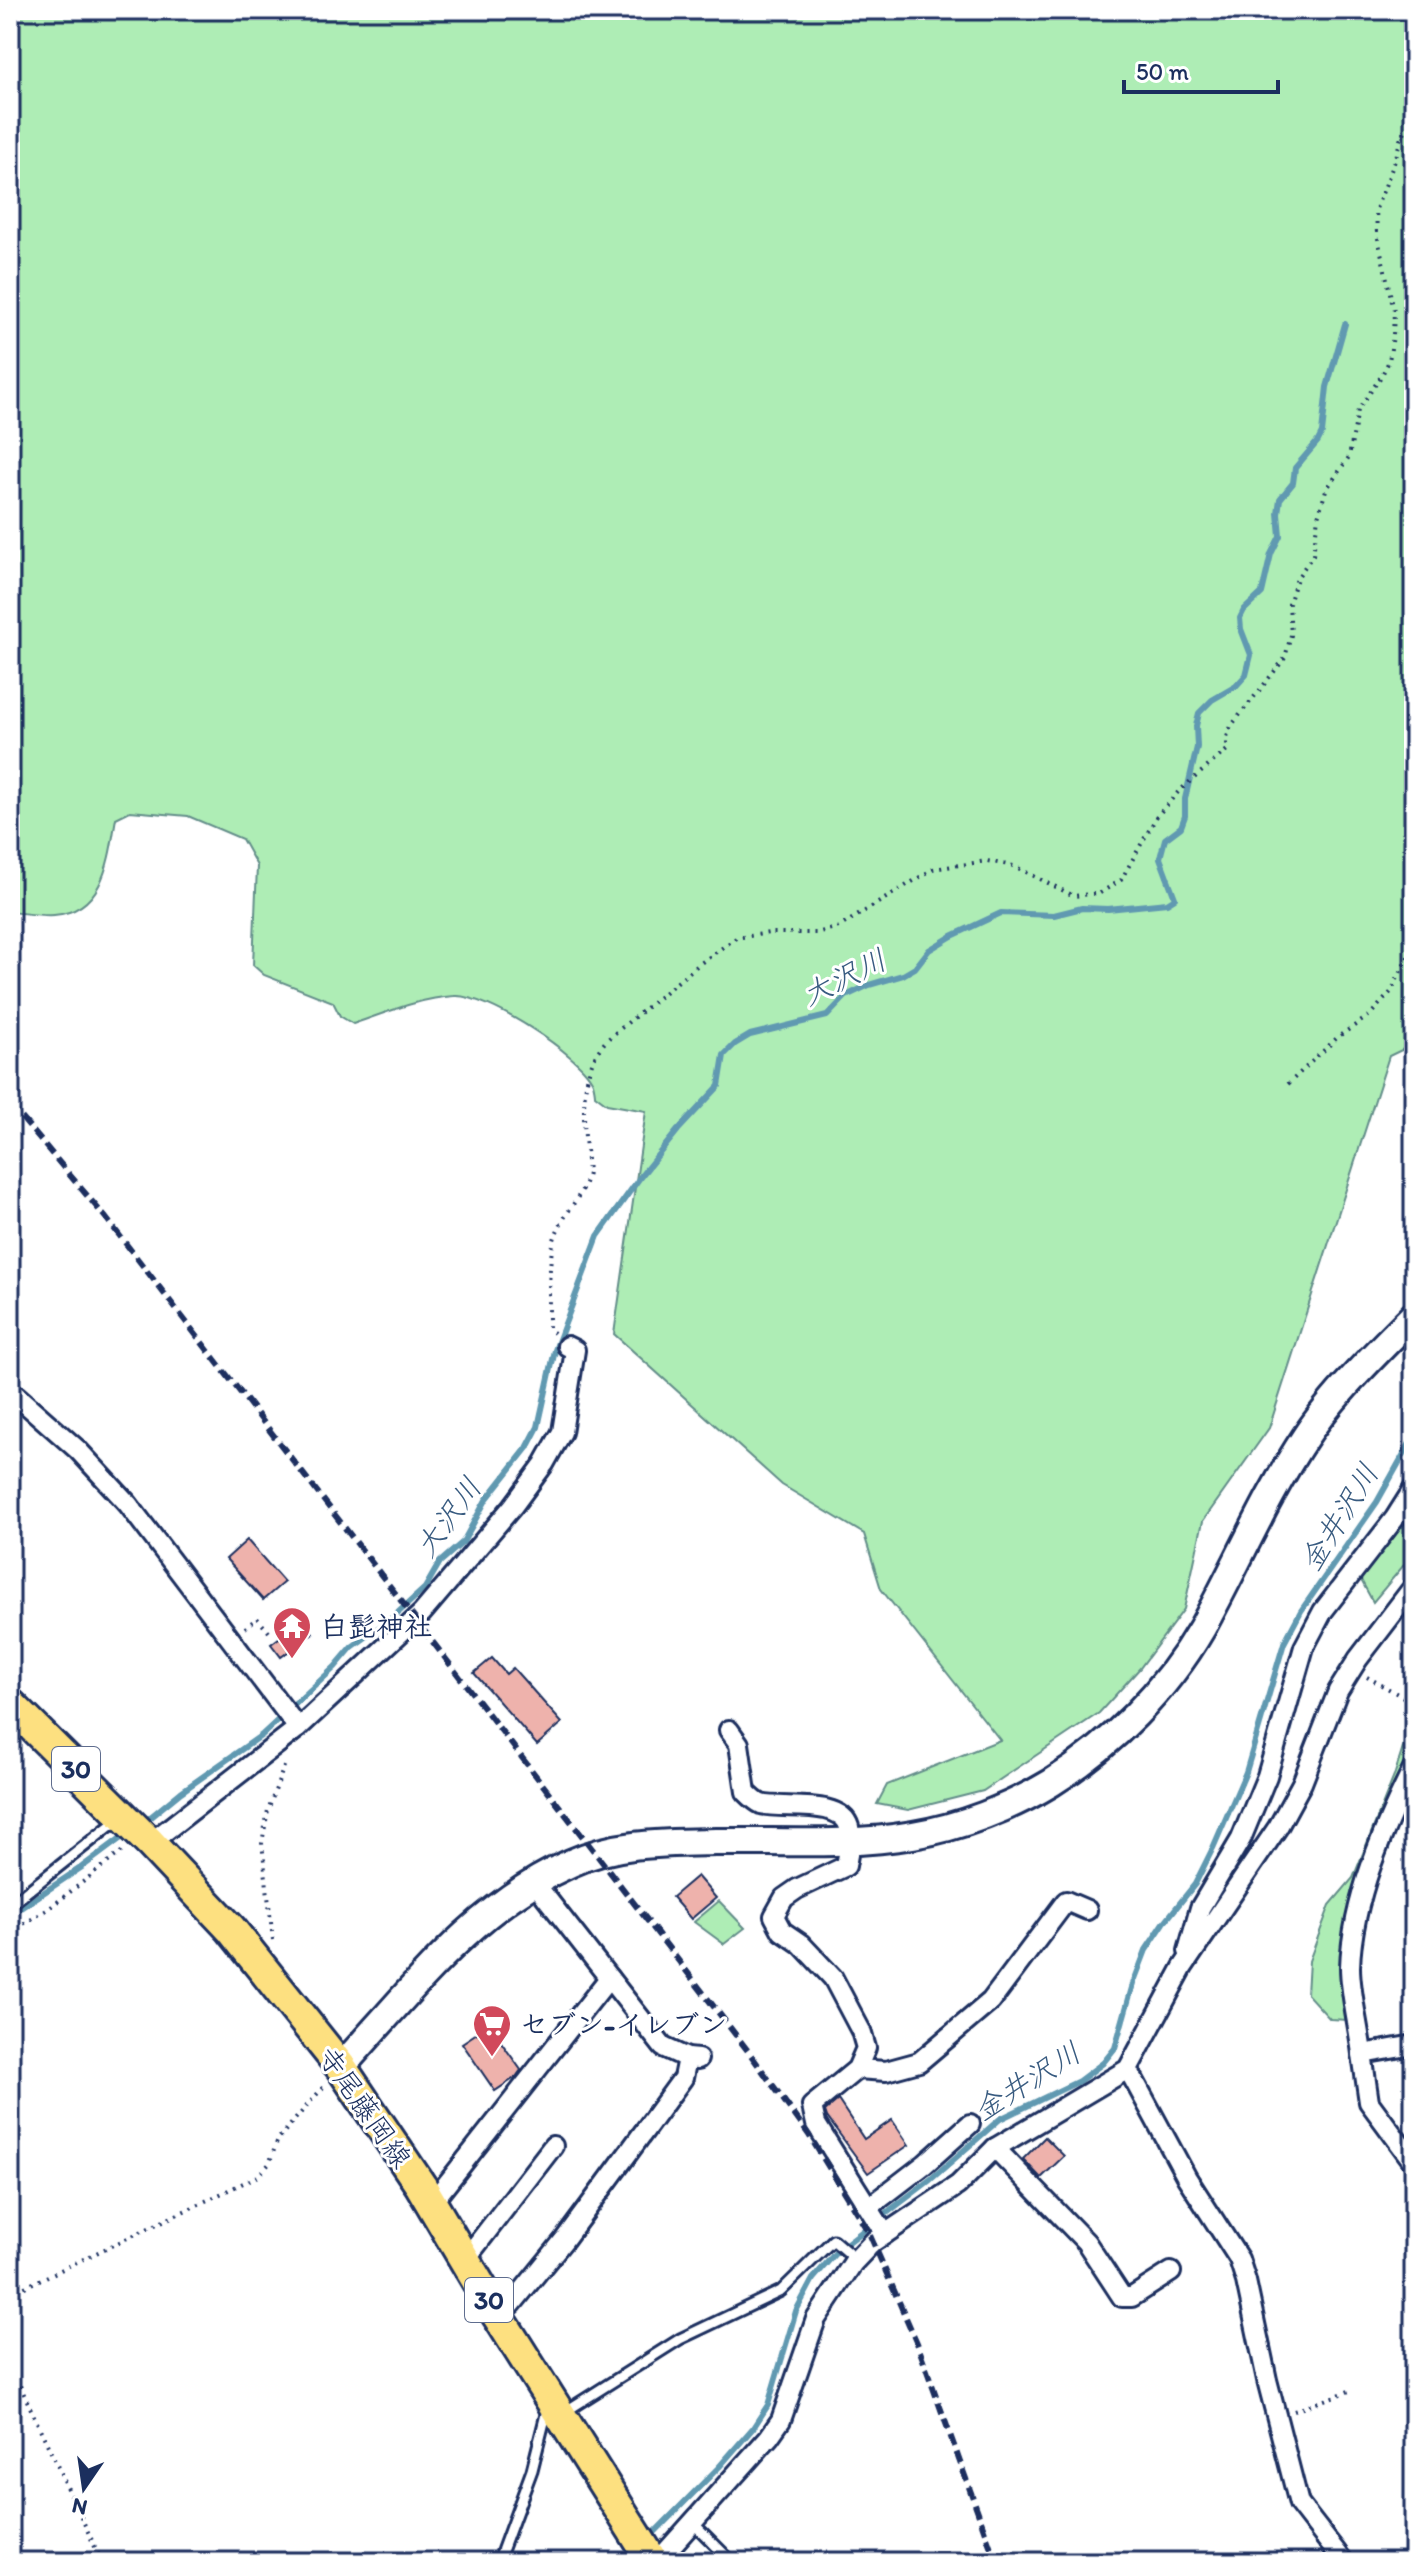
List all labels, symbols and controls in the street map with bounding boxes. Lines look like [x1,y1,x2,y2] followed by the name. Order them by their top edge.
[1124,44,1278,94] scale bar
[1136,57,1189,86] text: 50 m
[795,941,893,1013] water label: 大沢川
[1292,1456,1386,1578] water label: 金井沢川
[407,1470,489,1564] water label: 大沢川
[271,1605,313,1660] temple icon: 白髭神社
[320,1609,432,1643] place label: 白髭神社
[52,1747,100,1791] road number: 30
[471,2003,513,2058] supermarket icon: セブン-イレブン
[520,2007,727,2041] place label: セブン-イレブン
[966,2034,1088,2128] water label: 金井沢川
[311,2040,419,2174] street label: 寺尾藤岡線
[465,2278,513,2322] road number: 30
[44,2448,124,2528] north arrow
[69,2492,90,2522] text: N

